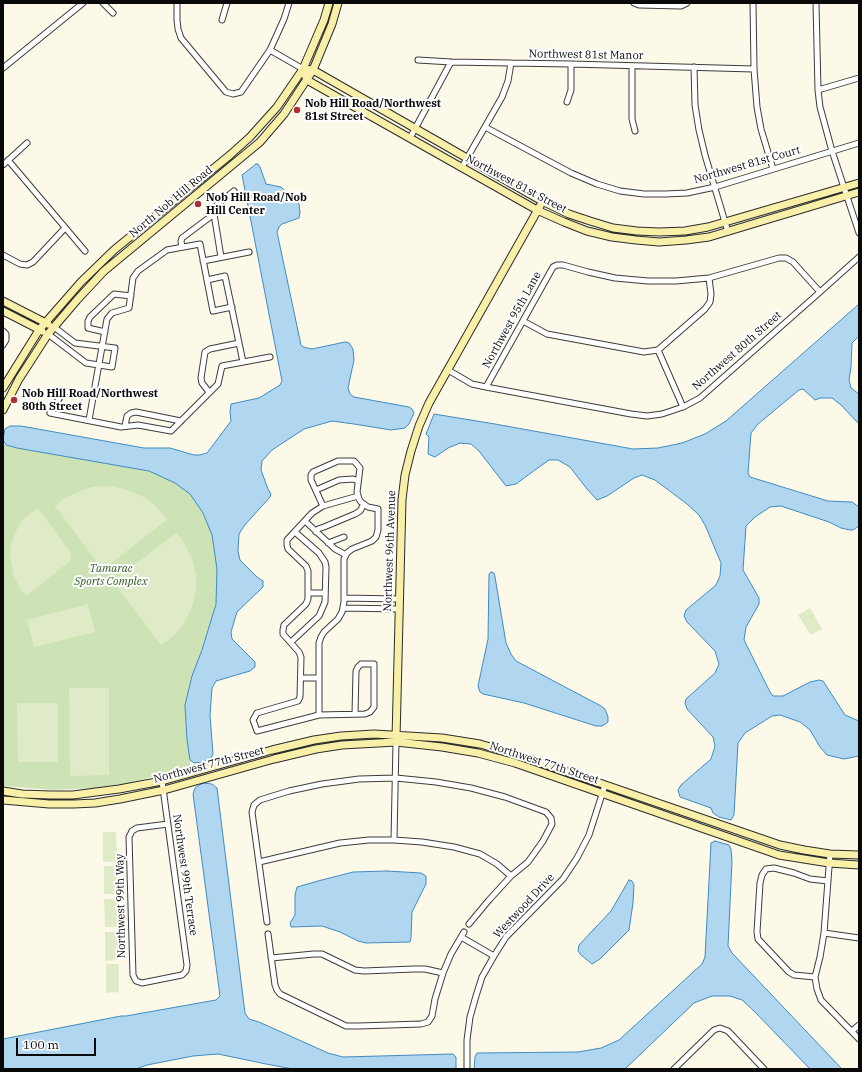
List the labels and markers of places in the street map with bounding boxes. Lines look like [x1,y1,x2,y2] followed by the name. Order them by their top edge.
[305,97,441,123] place label: Nob Hill Road/Northwest 81st Street
[292,105,302,115] marker: Nob Hill Road/Northwest 81st Street
[206,191,307,217] place label: Nob Hill Road/Nob Hill Center
[193,199,203,209] marker: Nob Hill Road/Nob Hill Center
[22,387,158,413] place label: Nob Hill Road/Northwest 80th Street
[9,395,19,405] marker: Nob Hill Road/Northwest 80th Street

